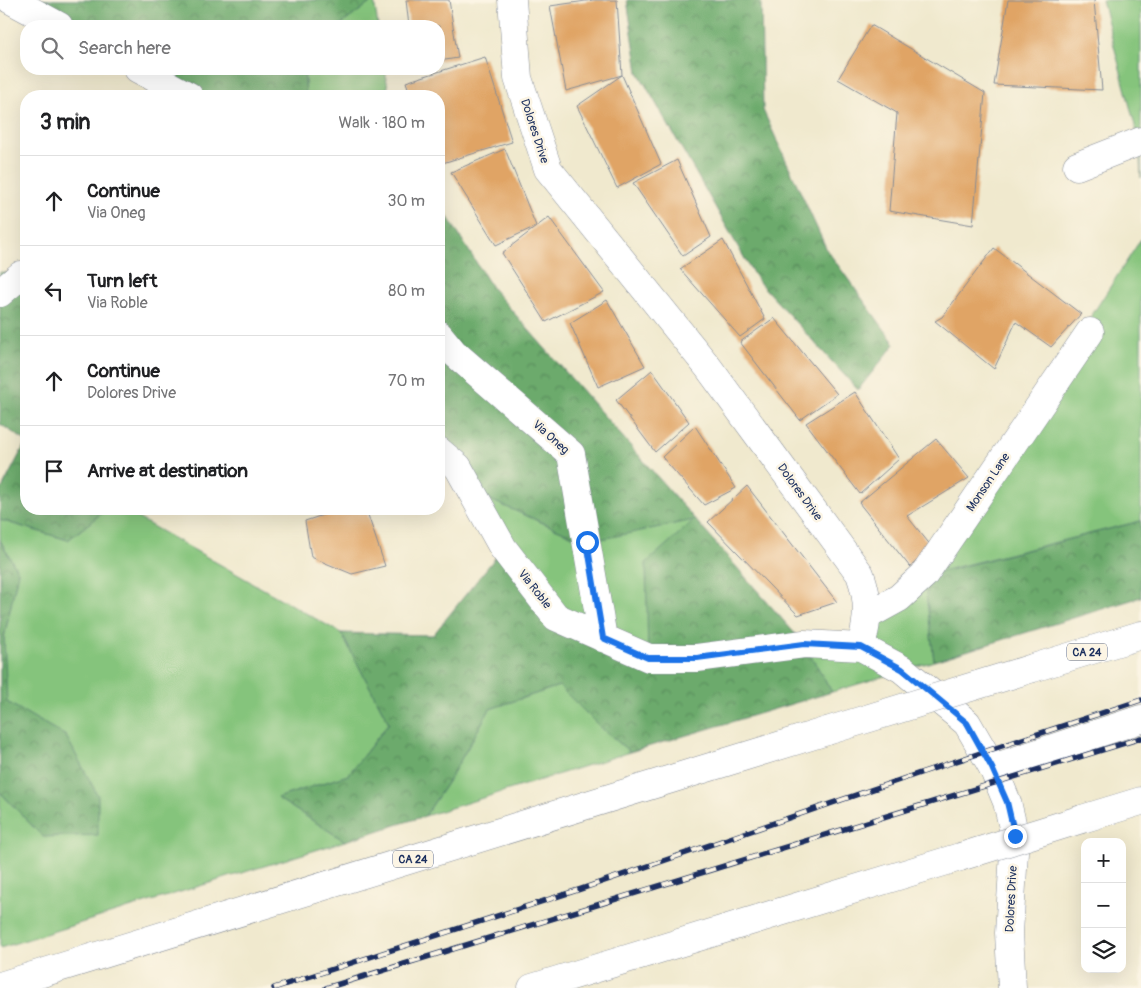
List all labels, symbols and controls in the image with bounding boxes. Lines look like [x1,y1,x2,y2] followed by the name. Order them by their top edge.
[20,20,445,75] search box
[38,34,66,62] icon: search
[78,36,171,60] text: Search here
[517,97,552,165] street label: Dolores Drive
[40,109,90,136] text: 3 min
[338,113,425,133] text: Walk · 180 m
[87,179,160,203] text: Continue
[40,187,68,215] icon: ahead
[387,191,425,211] text: 30 m
[87,203,146,223] text: Via Oneg
[87,269,157,293] text: Turn left
[40,277,68,305] icon: left
[388,281,425,301] text: 80 m
[87,293,148,313] text: Via Roble
[87,359,160,383] text: Continue
[40,367,68,395] icon: ahead
[388,371,425,391] text: 70 m
[87,383,176,403] text: Dolores Drive
[529,417,572,458] street label: Via Oneg
[963,450,1013,514] street label: Monson Lane
[40,457,68,485] icon: arrive
[87,459,248,483] text: Arrive at destination
[774,461,825,524] street label: Dolores Drive
[576,531,599,554] route start
[515,567,555,612] street label: Via Roble
[1067,644,1107,660] road number: CA 24
[1004,825,1027,848] route end
[1081,838,1126,973] map controls
[1081,838,1126,883] button: +
[393,851,433,868] road number: CA 24
[1002,865,1021,933] street label: Dolores Drive
[1081,883,1126,928] button: −
[1081,928,1126,973] button: layers

